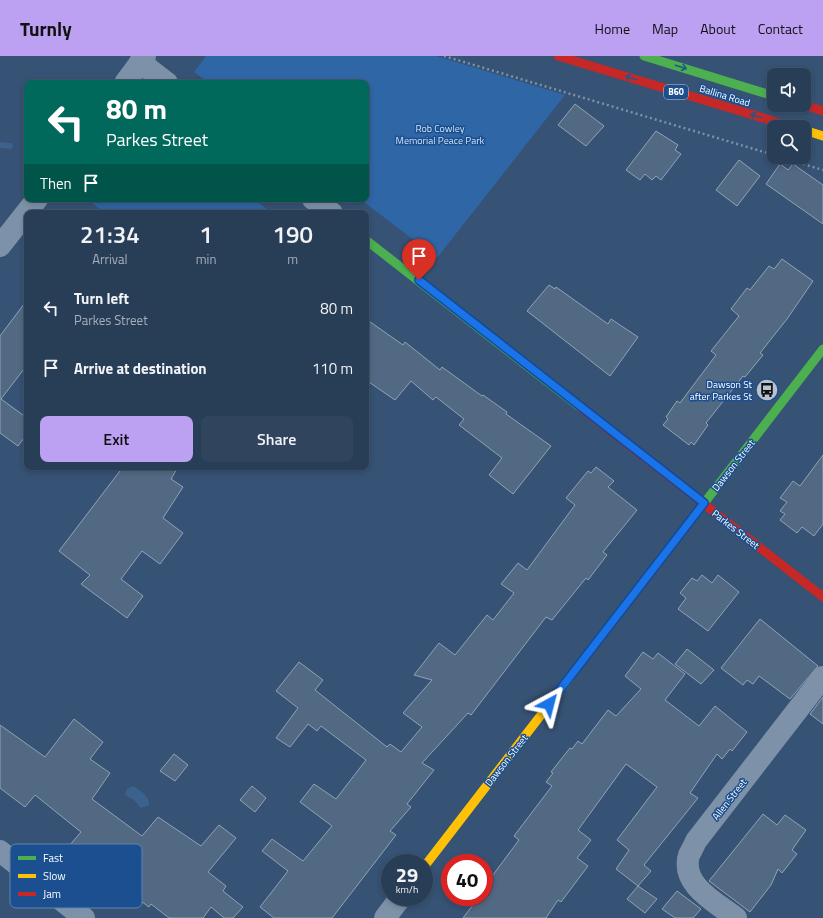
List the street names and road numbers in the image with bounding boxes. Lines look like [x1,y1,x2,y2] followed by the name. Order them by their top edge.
[698,81,752,110] street label: Ballina Road
[664,85,688,99] road number: B60
[708,436,759,494] street label: Dawson Street
[709,506,763,553] street label: Parkes Street
[481,731,532,789] street label: Dawson Street
[708,775,751,823] street label: Allen Street

